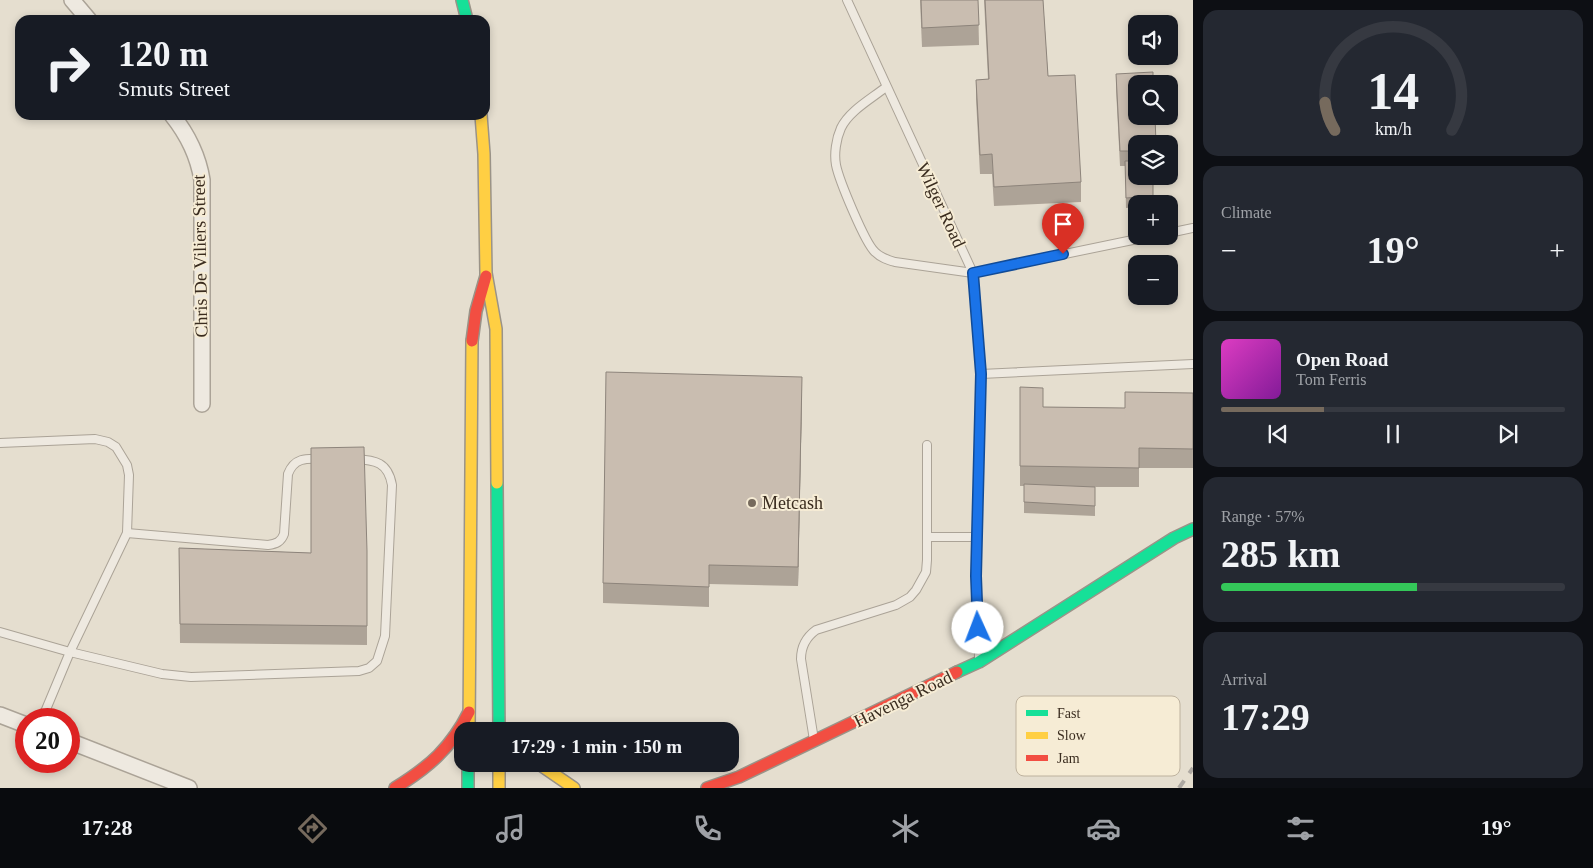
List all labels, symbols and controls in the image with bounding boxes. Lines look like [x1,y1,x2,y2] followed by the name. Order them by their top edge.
[1128,15,1178,305] map controls
[1128,15,1178,65] button: sound
[35,35,100,100] icon: right
[118,35,208,74] text: 120 m
[1367,63,1419,120] text: 14
[1128,75,1178,125] button: search
[118,76,230,101] text: Smuts Street
[1375,119,1411,139] text: km/h
[1128,135,1178,185] button: layers
[913,159,969,251] street label: Wilger Road
[189,174,211,338] street label: Chris De Viliers Street
[1128,195,1178,245] button: +
[1042,203,1084,254] pin
[1221,204,1272,221] text: Climate
[1049,210,1077,238] icon: arrive
[1366,229,1420,271] text: 19°
[1221,235,1237,266] text: −
[1549,235,1565,266] text: +
[1128,255,1178,305] button: −
[1296,349,1388,370] text: Open Road
[1296,371,1366,388] text: Tom Ferris
[1264,420,1292,448] icon: previous
[1379,420,1407,448] icon: pause
[1494,420,1522,448] icon: next
[762,493,823,513] place label: Metcash
[746,497,758,509] marker: Metcash
[1221,508,1305,525] text: Range · 57%
[1221,533,1340,575] text: 285 km
[951,601,1003,653] position arrow
[851,667,955,731] street label: Havenga Road
[1221,671,1267,688] text: Arrival
[1016,696,1180,776] legend
[1221,696,1310,738] text: 17:29
[1057,706,1080,721] text: Fast
[15,708,80,773] speed limit sign: 20
[1057,728,1087,743] text: Slow
[511,736,682,757] text: 17:29 · 1 min · 150 m
[1057,751,1080,766] text: Jam
[295,811,330,846] icon: directions
[493,811,528,846] icon: music
[690,811,725,846] icon: phone
[888,811,923,846] icon: climate
[1086,811,1121,846] icon: car
[1283,811,1318,846] icon: filters
[81,815,133,840] text: 17:28
[1481,815,1512,840] text: 19°

